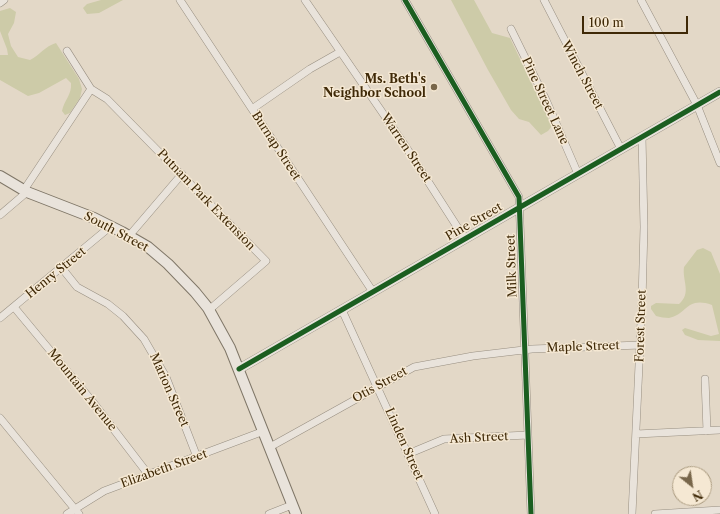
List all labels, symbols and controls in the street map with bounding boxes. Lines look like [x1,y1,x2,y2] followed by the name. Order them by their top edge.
[584,8,690,34] scale bar
[589,15,624,30] text: 100 m
[558,38,606,112] street label: Winch Street
[518,55,572,147] street label: Pine Street Lane
[323,73,426,101] place label: Ms. Beth's Neighbor School
[429,82,439,92] marker: Ms. Beth's Neighbor School
[248,109,304,183] street label: Burnap Street
[378,111,434,185] street label: Warren Street
[154,147,258,253] street label: Putnam Park Extension
[443,200,505,244] street label: Pine Street
[81,209,151,255] street label: South Street
[504,234,520,298] street label: Milk Street
[23,244,89,302] street label: Henry Street
[633,289,649,363] street label: Forest Street
[546,339,620,355] street label: Maple Street
[44,346,120,434] street label: Mountain Avenue
[146,351,192,429] street label: Marion Street
[350,364,410,406] street label: Otis Street
[382,406,426,482] street label: Linden Street
[449,429,509,447] street label: Ash Street
[119,447,209,491] street label: Elizabeth Street
[672,466,712,506] north arrow
[690,487,705,504] text: N

